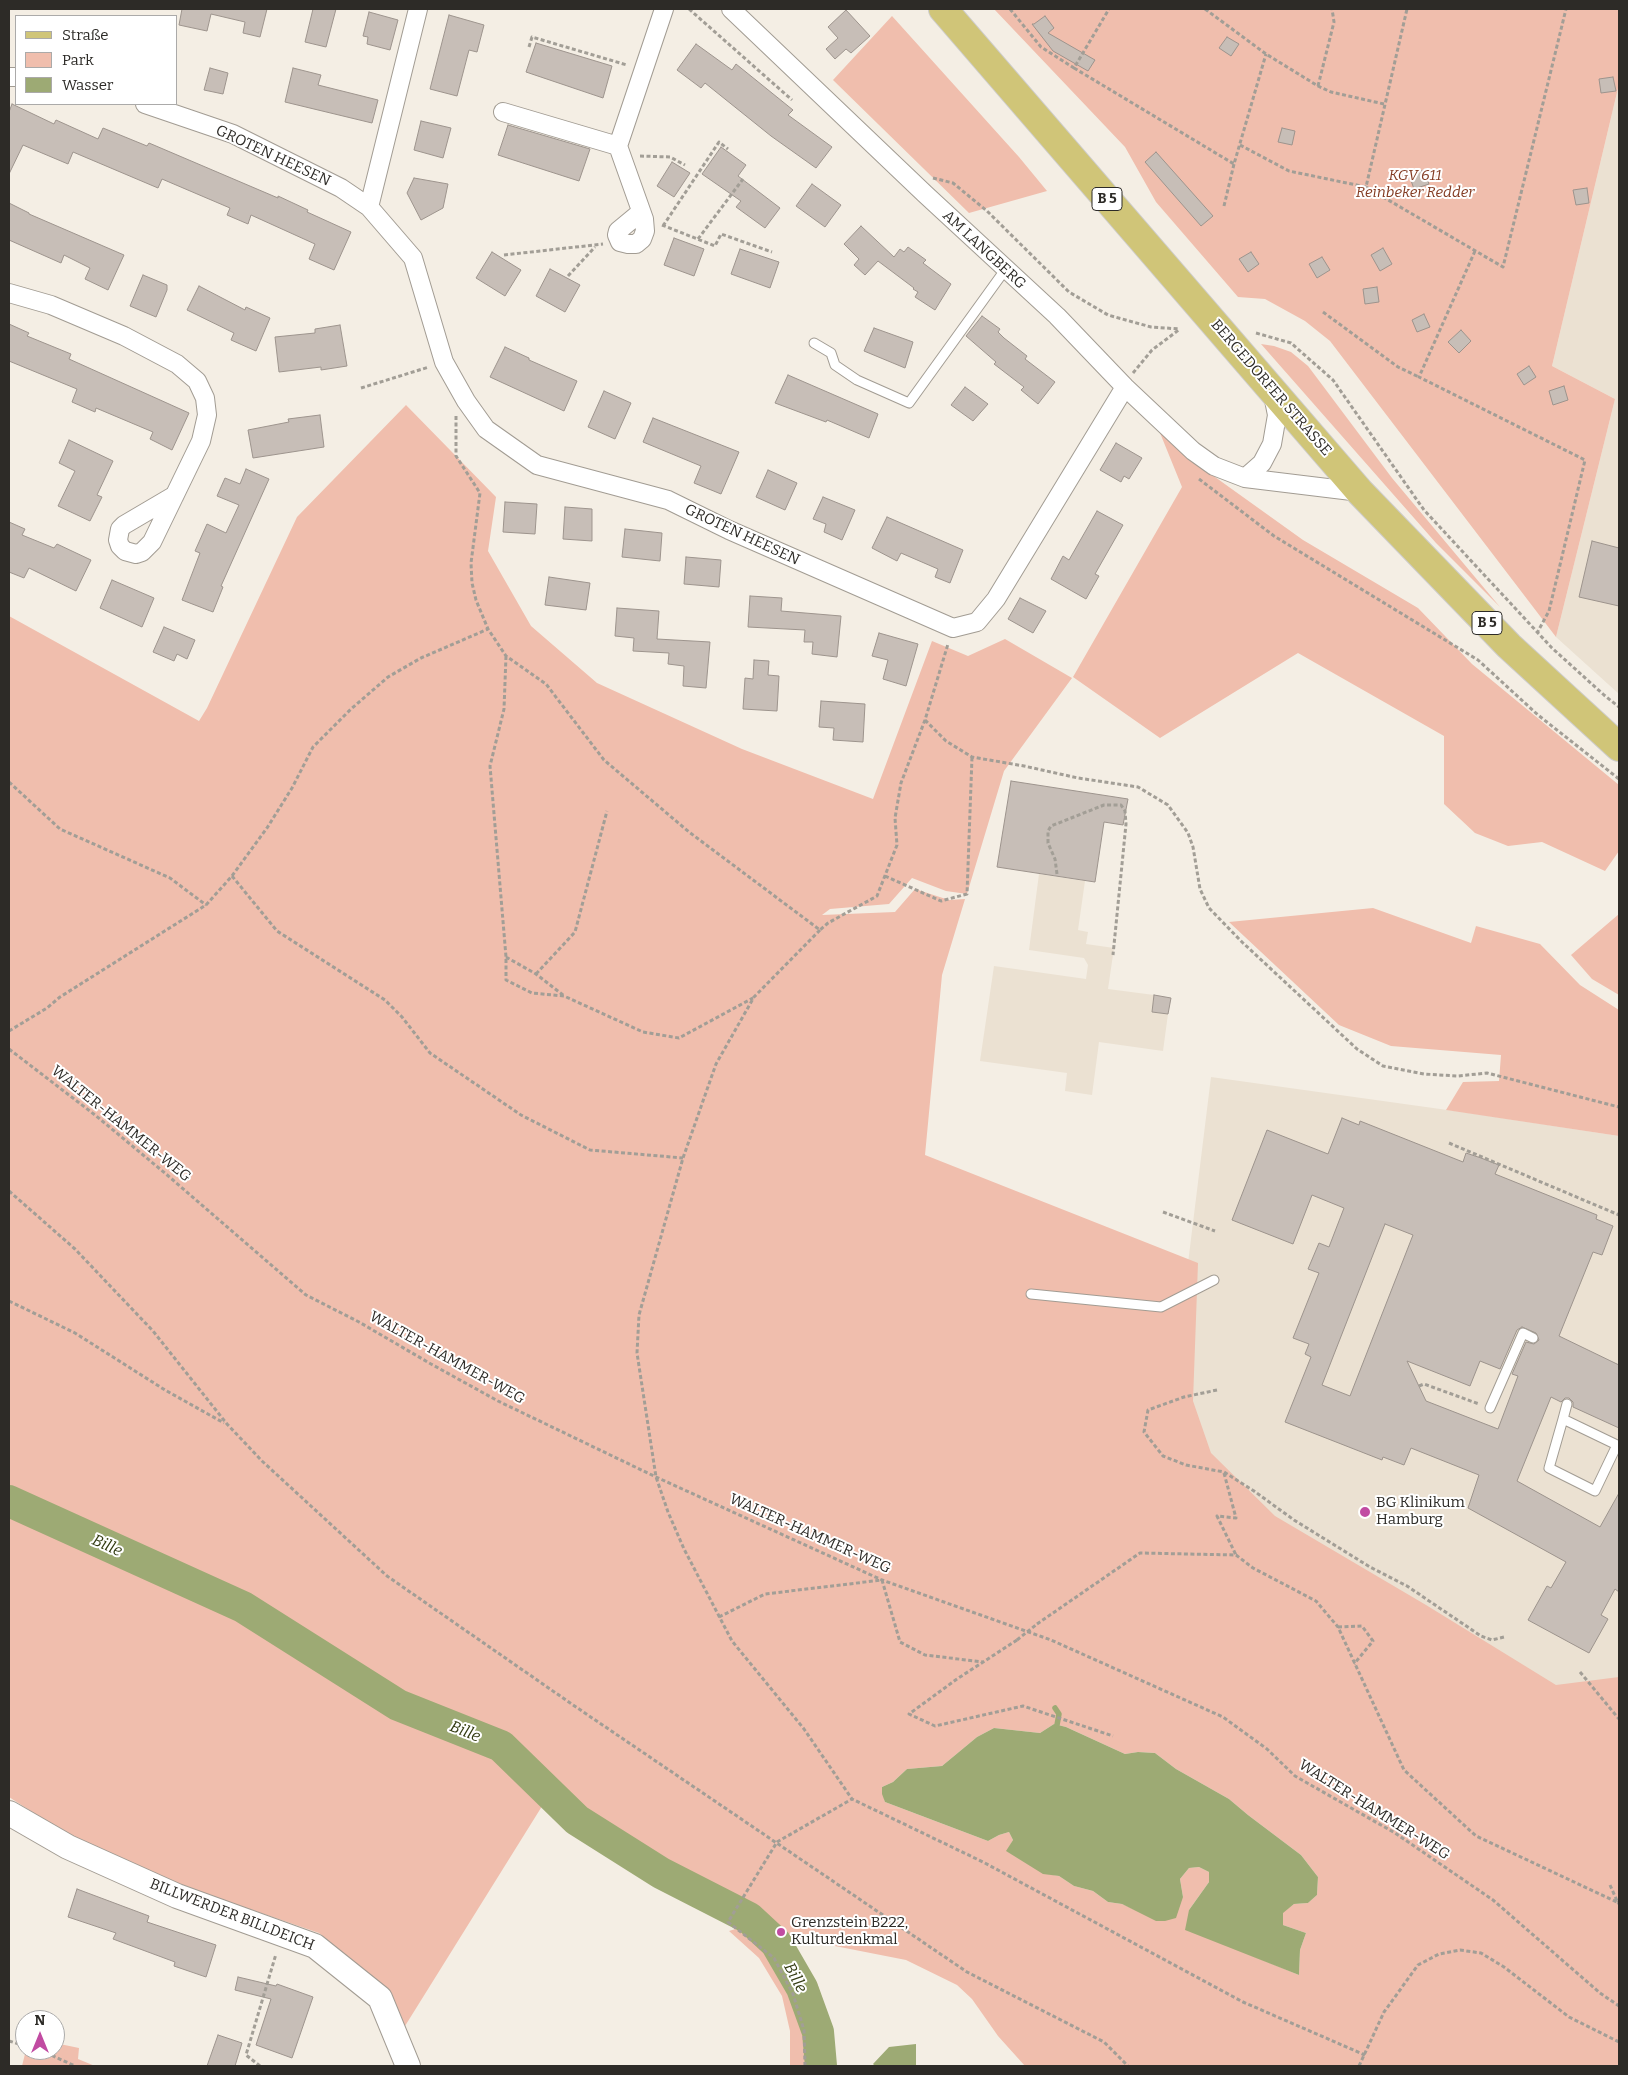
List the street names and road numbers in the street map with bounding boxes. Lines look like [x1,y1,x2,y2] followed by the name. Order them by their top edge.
[213,122,333,190] street label: GROTEN HEESEN
[1092,188,1122,210] road number: B 5
[939,207,1029,293] street label: AM LANGBERG
[1207,316,1335,460] street label: BERGEDORFER STRASSE
[682,501,802,569] street label: GROTEN HEESEN
[1472,612,1502,634] road number: B 5
[47,1062,195,1186] street label: WALTER-HAMMER-WEG
[366,1308,528,1408] street label: WALTER-HAMMER-WEG
[727,1490,893,1578] street label: WALTER-HAMMER-WEG
[1295,1756,1453,1864] street label: WALTER-HAMMER-WEG
[147,1875,317,1955] street label: BILLWERDER BILLDEICH

